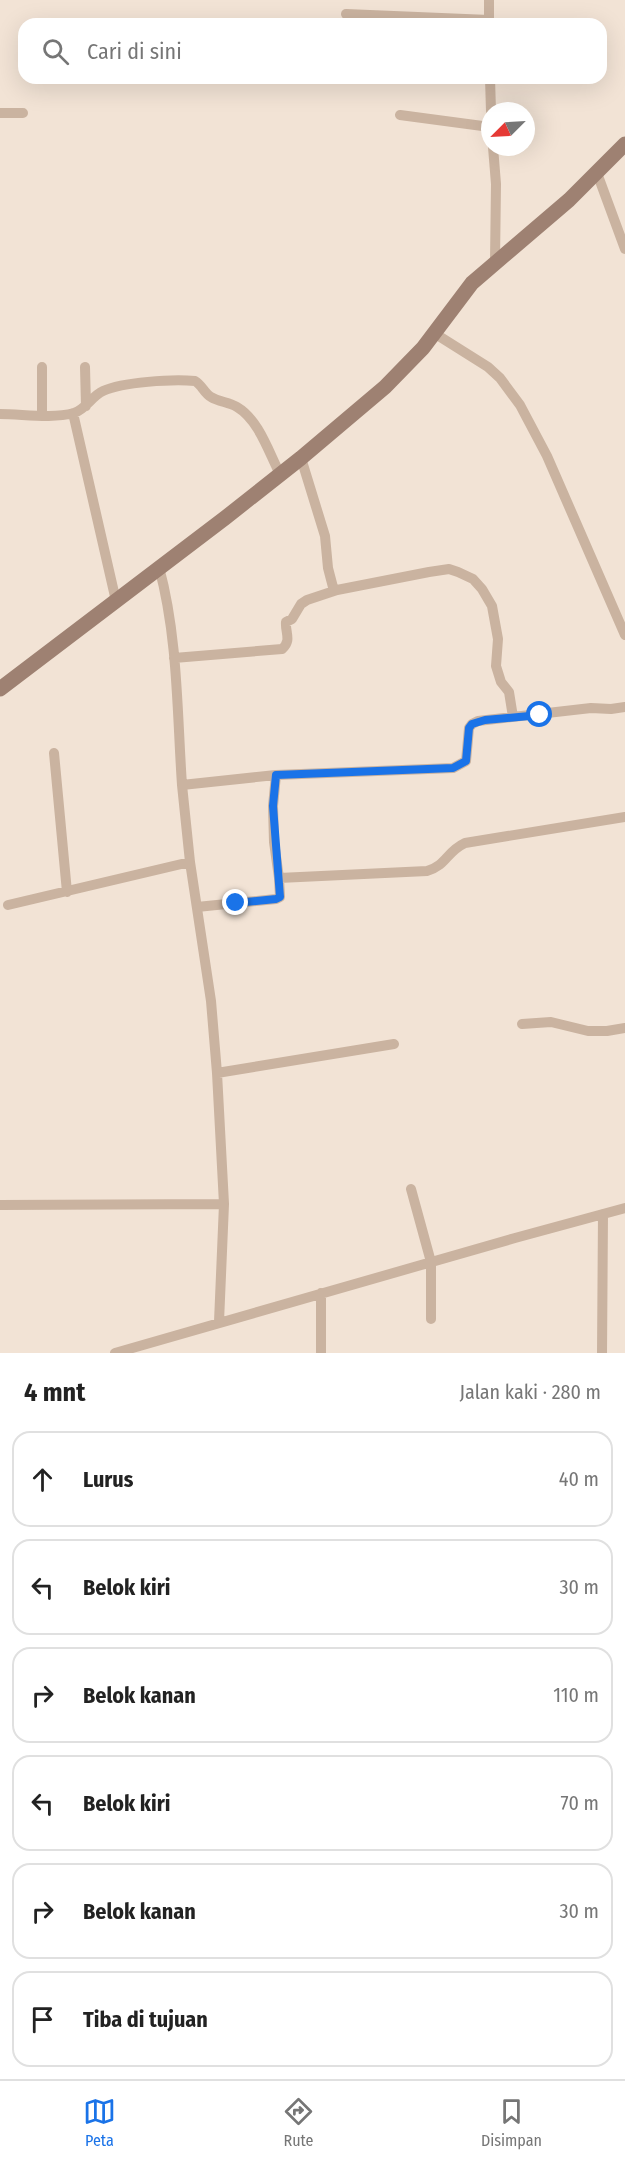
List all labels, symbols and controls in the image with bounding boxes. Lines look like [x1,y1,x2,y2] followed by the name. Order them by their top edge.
[18,18,607,84] search box
[39,35,72,68] icon: search
[87,38,182,65] text: Cari di sini
[481,102,535,156] north arrow
[526,701,552,727] route start
[222,889,248,915] route end
[24,1377,85,1408] text: 4 mnt
[460,1380,601,1404] text: Jalan kaki · 280 m
[26,1463,59,1496] icon: ahead
[83,1466,133,1493] text: Lurus
[559,1467,599,1491] text: 40 m
[26,1571,59,1604] icon: left
[83,1574,171,1601] text: Belok kiri
[559,1575,599,1599] text: 30 m
[26,1679,59,1712] icon: right
[83,1682,196,1709] text: Belok kanan
[553,1683,599,1707] text: 110 m
[26,1787,59,1820] icon: left
[83,1790,171,1817] text: Belok kiri
[561,1791,599,1815] text: 70 m
[26,1895,59,1928] icon: right
[83,1898,196,1925] text: Belok kanan
[559,1899,599,1923] text: 30 m
[26,2003,59,2036] icon: arrive
[83,2006,208,2033] text: Tiba di tujuan
[83,2095,116,2150] tab: Peta
[282,2095,315,2150] tab: Rute
[481,2095,542,2150] tab: Disimpan

